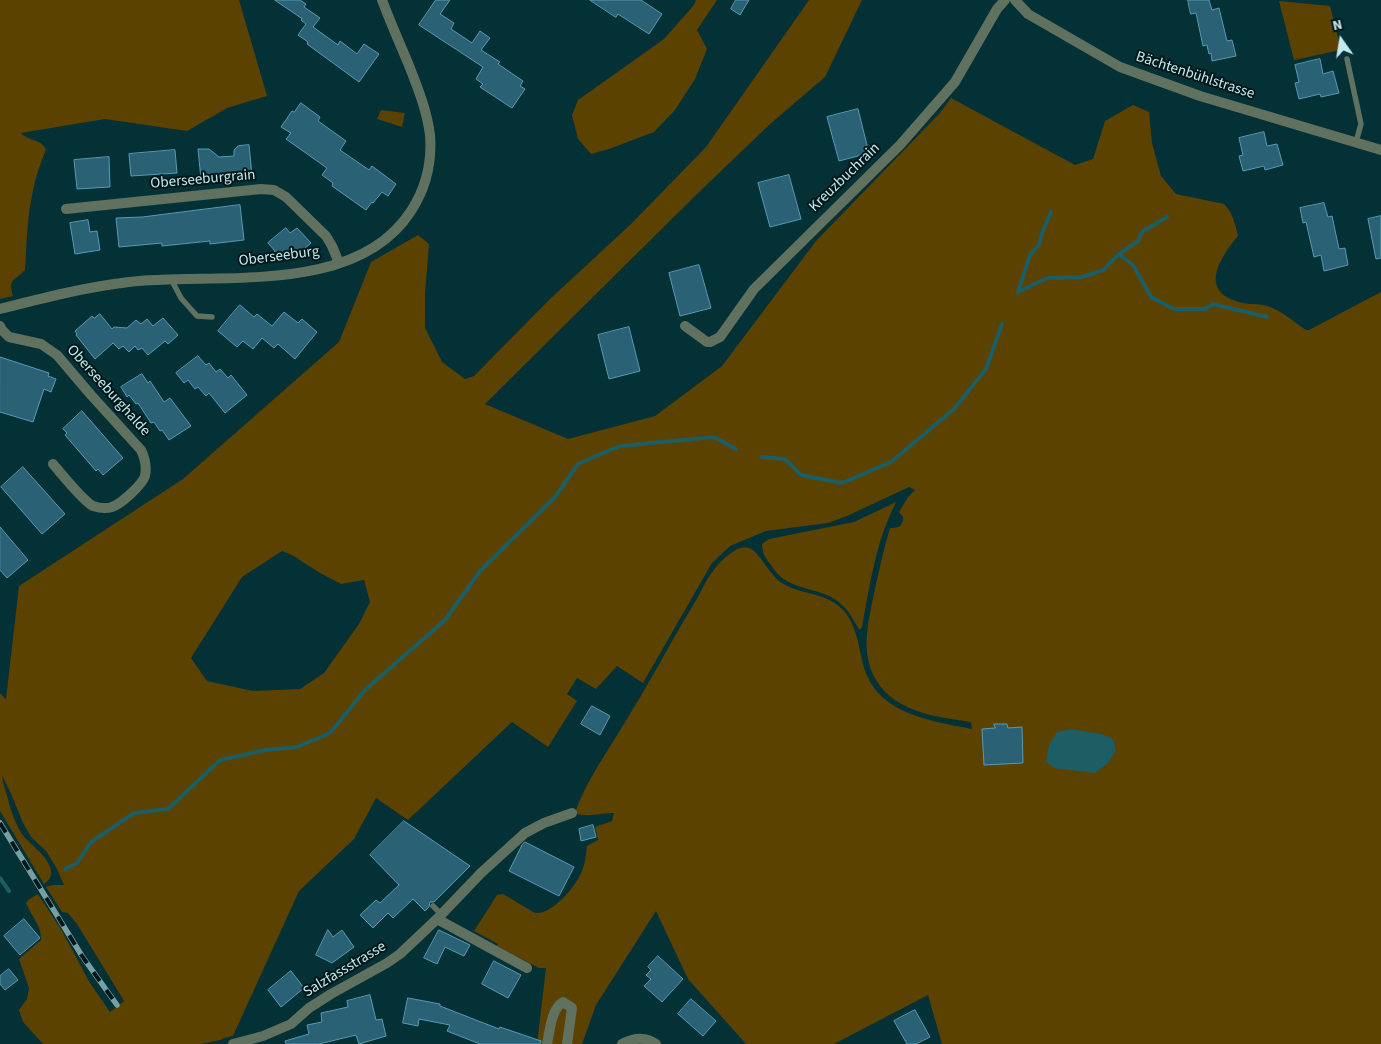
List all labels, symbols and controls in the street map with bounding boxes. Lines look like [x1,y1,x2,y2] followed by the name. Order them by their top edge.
[1316,15,1366,65] north arrow
[1331,15,1344,36] text: N
[1133,48,1257,104] street label: Bächtenbühlstrasse
[806,140,884,216] street label: Kreuzbuchrain
[150,166,256,194] street label: Oberseeburgrain
[238,243,320,271] street label: Oberseeburg
[62,342,154,440] street label: Oberseeburghalde
[300,938,390,1002] street label: Salzfassstrasse

